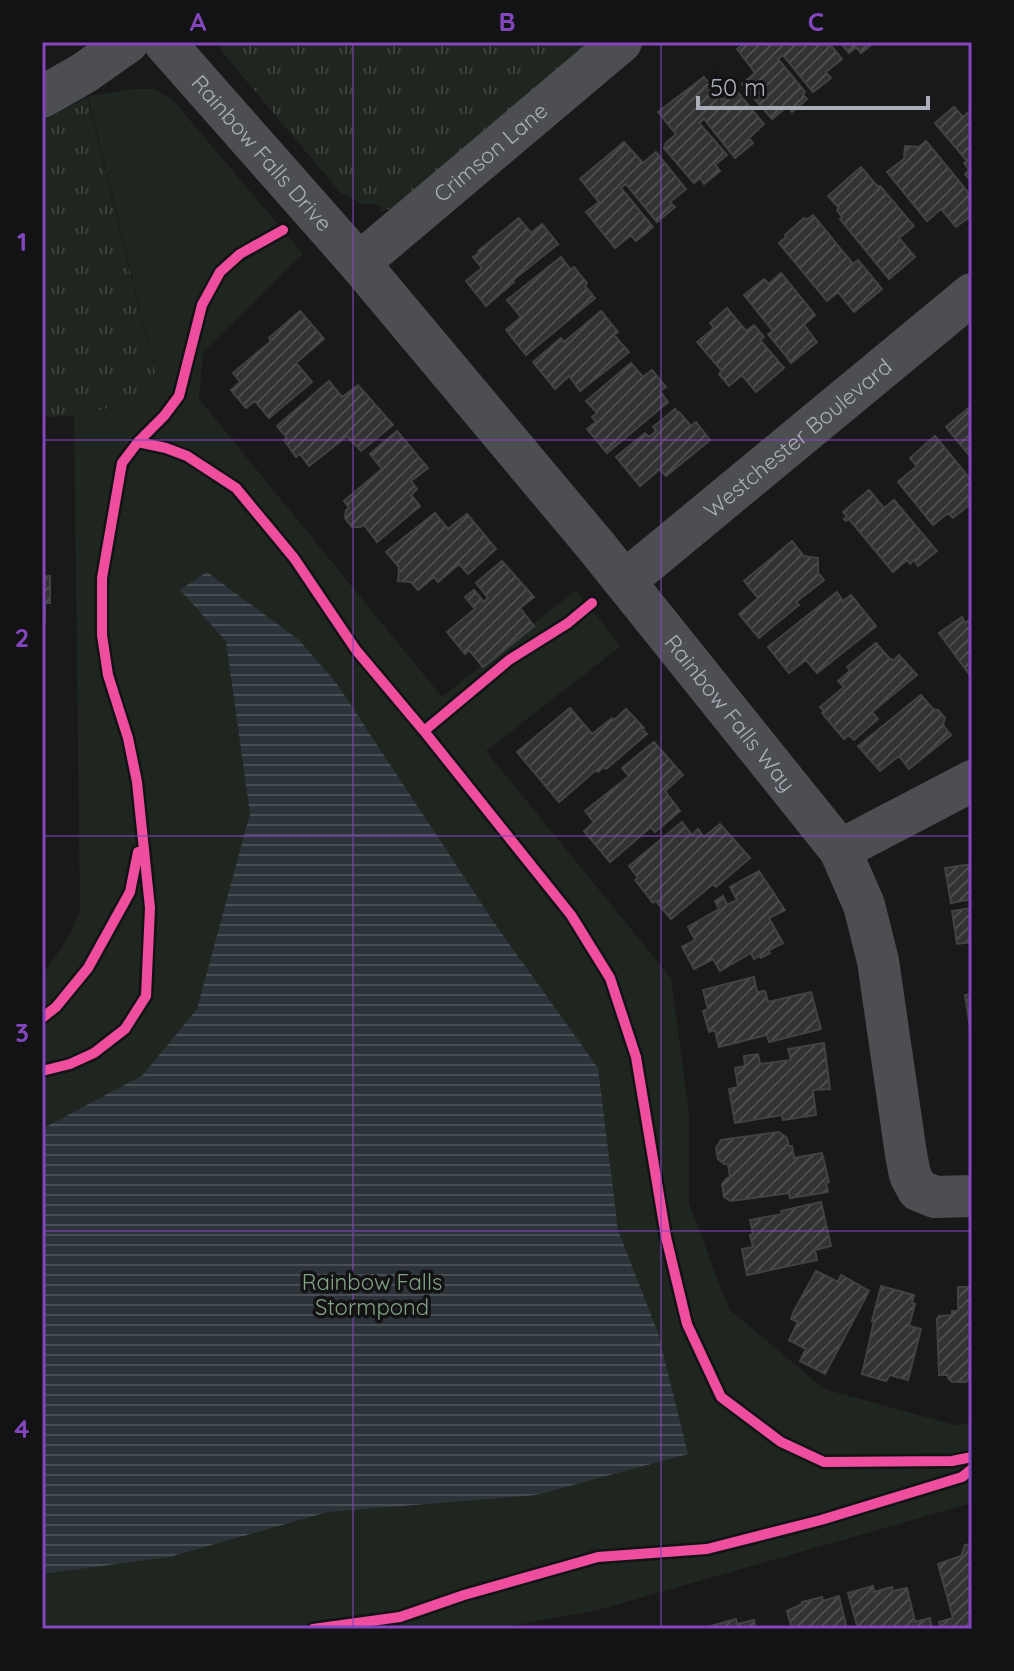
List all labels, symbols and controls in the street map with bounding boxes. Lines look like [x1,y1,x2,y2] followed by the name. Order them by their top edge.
[190,5,207,38] text: A
[498,5,516,38] text: B
[808,5,824,38] text: C
[698,60,928,110] scale bar
[185,69,338,237] street label: Rainbow Falls Drive
[710,72,766,102] text: 50 m
[428,96,553,208] street label: Crimson Lane
[17,225,27,258] text: 1
[698,352,897,524] street label: Westchester Boulevard
[15,621,29,654] text: 2
[659,629,802,797] street label: Rainbow Falls Way
[15,1016,29,1049] text: 3
[302,1268,442,1321] park label: Rainbow Falls Stormpond
[14,1412,30,1445] text: 4

